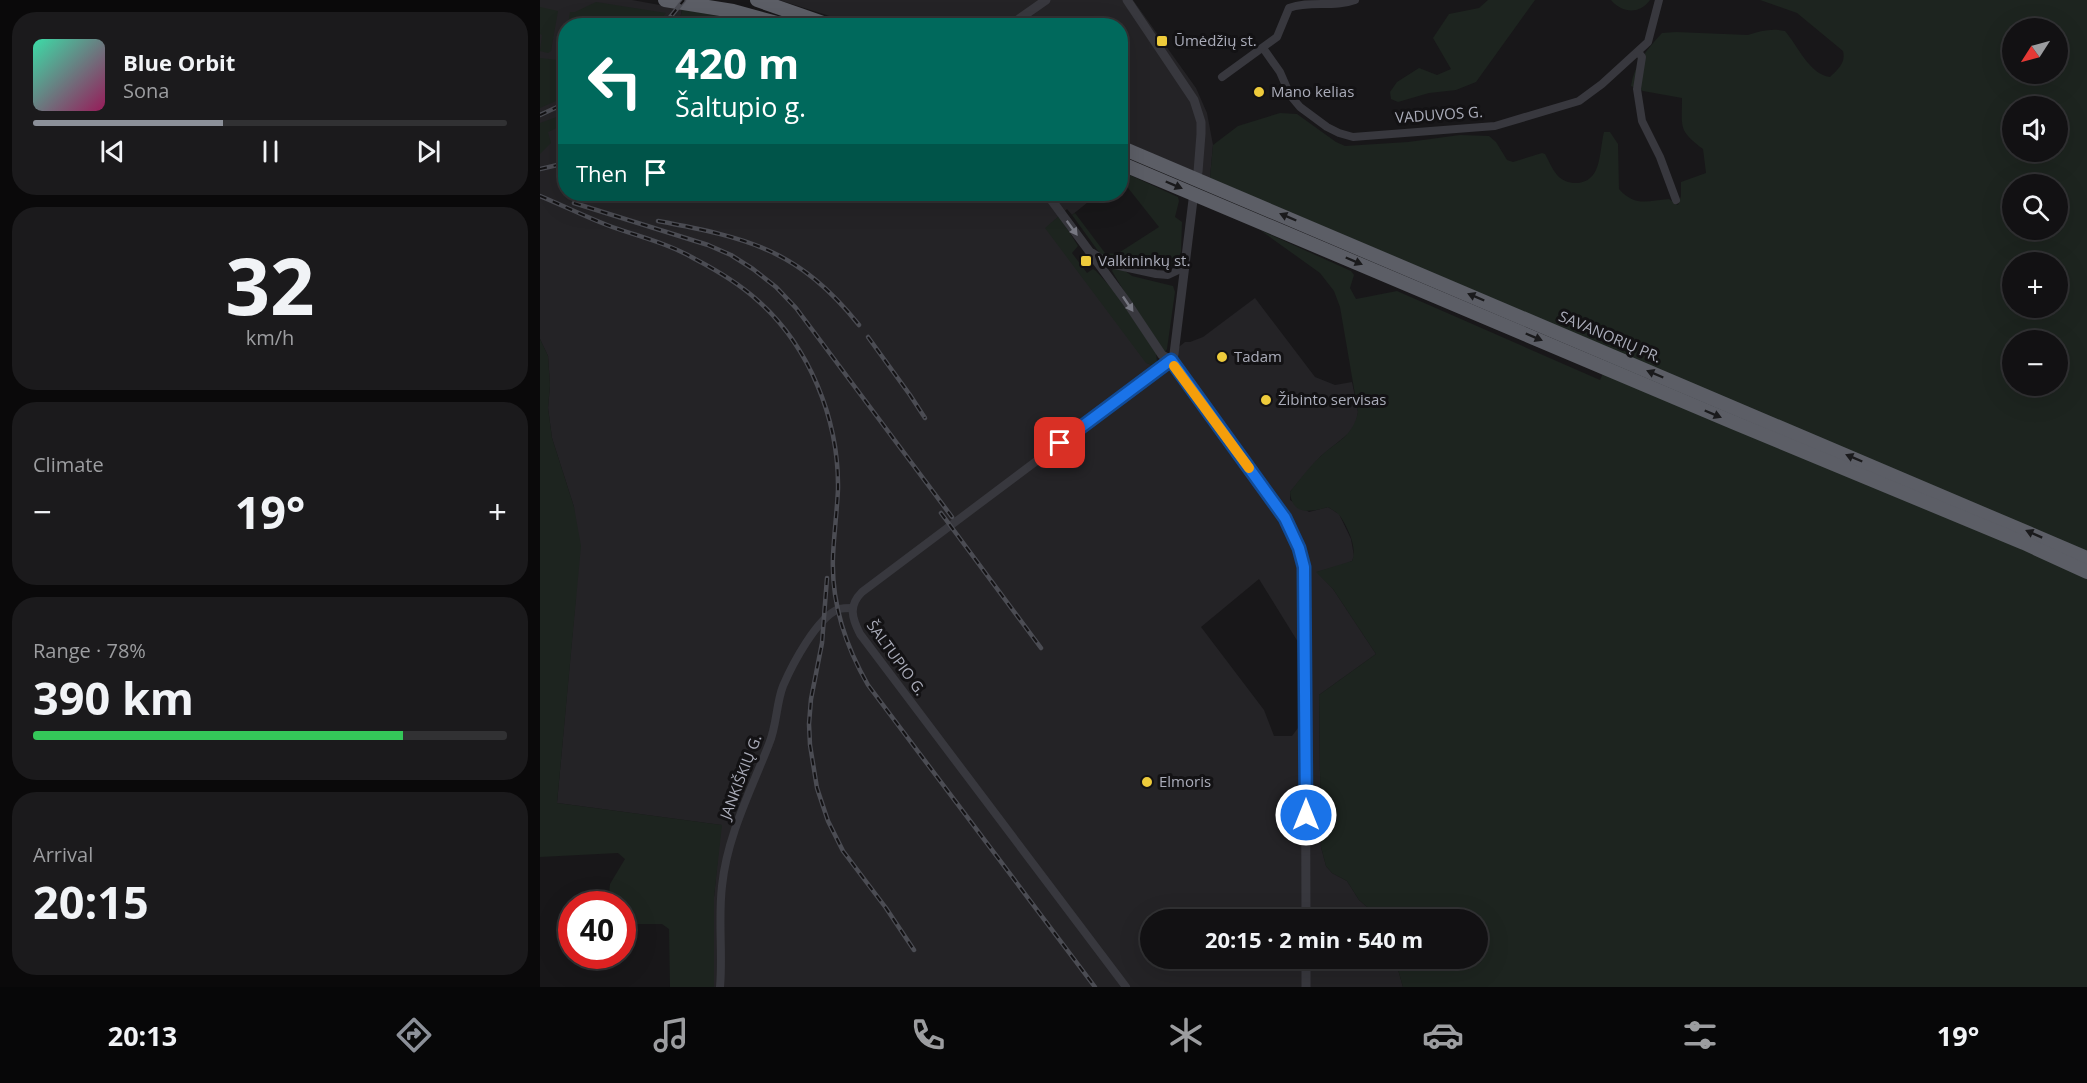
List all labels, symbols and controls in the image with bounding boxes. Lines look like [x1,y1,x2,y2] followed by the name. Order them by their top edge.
[2002,18,2068,84] north arrow
[2002,18,2068,396] map controls
[1174,30,1257,50] place label: Ūmėdžių st.
[675,34,799,91] text: 420 m
[1155,34,1169,48] marker: Ūmėdžių st.
[576,42,654,120] icon: left
[123,47,235,77] text: Blue Orbit
[123,77,169,104] text: Sona
[1271,81,1354,101] place label: Mano kelias
[1252,85,1266,99] marker: Mano kelias
[675,88,806,125] text: Šaltupio g.
[2002,96,2068,162] button: sound
[1394,101,1483,127] street label: VADUVOS G.
[96,135,129,168] icon: previous
[254,135,287,168] icon: pause
[412,135,445,168] icon: next
[639,156,672,189] icon: arrive
[576,158,627,188] text: Then
[2002,174,2068,240] button: search
[1166,180,1184,190] one-way arrow
[1278,212,1296,222] one-way arrow
[1066,221,1078,236] one-way arrow
[225,232,315,338] text: 32
[1098,250,1190,270] place label: Valkininkų st.
[2002,252,2068,318] button: +
[1079,254,1093,268] marker: Valkininkų st.
[1345,257,1363,266] one-way arrow
[1467,293,1484,302] one-way arrow
[1122,296,1133,312] one-way arrow
[1556,305,1665,367] street label: SAVANORIŲ PR.
[246,324,294,351] text: km/h
[2002,330,2068,396] button: −
[1525,333,1542,342] one-way arrow
[1234,346,1282,366] place label: Tadam
[1215,350,1229,364] marker: Tadam
[1646,369,1664,378] one-way arrow
[1278,389,1386,409] place label: Žibinto servisas
[1259,393,1273,407] marker: Žibinto servisas
[1704,409,1722,419] one-way arrow
[1034,417,1085,468] pin
[1043,426,1076,459] icon: arrive
[33,451,104,478] text: Climate
[1845,453,1863,462] one-way arrow
[235,481,305,542] text: 19°
[33,489,52,534] text: −
[488,489,507,534] text: +
[2024,529,2042,539] one-way arrow
[863,616,931,699] street label: ŠALTUPIO G.
[33,637,146,664] text: Range · 78%
[33,667,194,728] text: 390 km
[714,731,765,824] street label: JANKIŠKIŲ G.
[1159,771,1211,791] place label: Elmoris
[1140,775,1154,789] marker: Elmoris
[1274,783,1338,847] position arrow
[33,841,93,868] text: Arrival
[33,871,149,932] text: 20:15
[558,891,636,969] speed limit sign: 40
[1205,924,1423,954] text: 20:15 · 2 min · 540 m
[393,1014,435,1056] icon: directions
[650,1014,692,1056] icon: music
[907,1014,949,1056] icon: phone
[1165,1014,1207,1056] icon: climate
[1422,1014,1464,1056] icon: car
[1679,1014,1721,1056] icon: filters
[108,1017,177,1054] text: 20:13
[1937,1017,1979,1054] text: 19°

